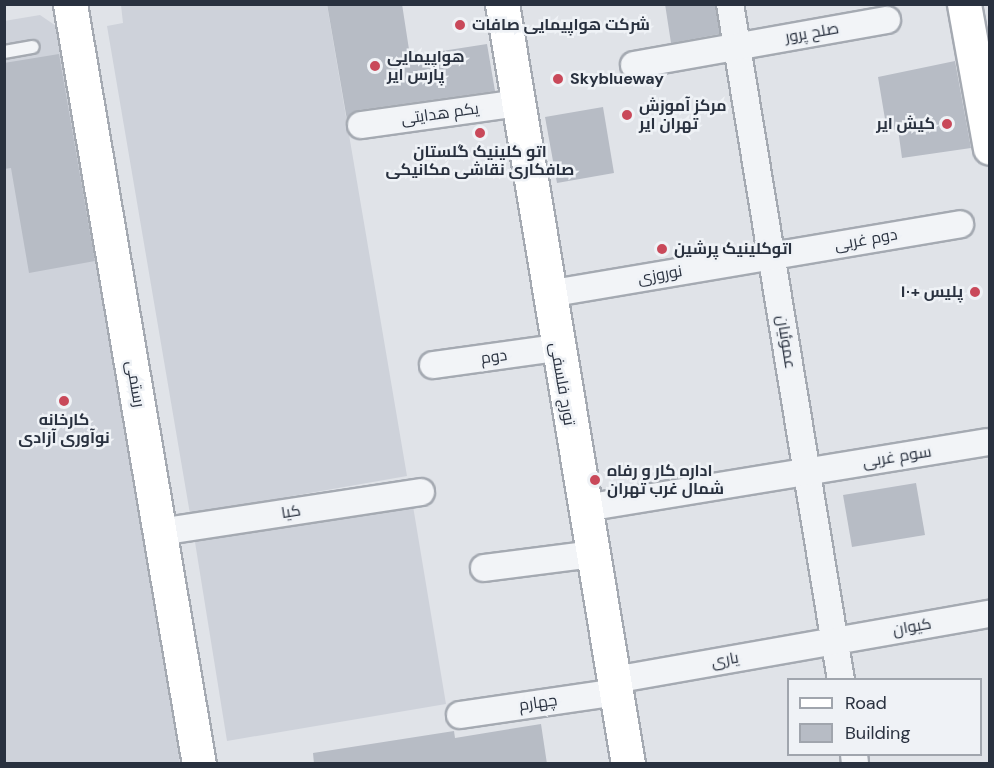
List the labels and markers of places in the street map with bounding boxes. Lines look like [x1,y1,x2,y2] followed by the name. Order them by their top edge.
[472,15,650,35] place label: شرکت هواپیمایی صافات
[453,18,467,32] marker: شرکت هواپیمایی صافات
[387,47,465,85] place label: هواپیمایی پارس ایر
[368,59,382,73] marker: هواپیمایی پارس ایر
[570,69,664,89] place label: Skyblueway
[551,72,565,86] marker: Skyblueway
[639,96,727,134] place label: مرکز آموزش تهران ایر
[620,108,634,122] marker: مرکز آموزش تهران ایر
[876,114,935,134] place label: کیش ایر
[940,117,954,131] marker: کیش ایر
[473,126,487,140] marker: اتو کلینیک گلستان صافکاری نقاشی مکانیکی
[386,142,574,180] place label: اتو کلینیک گلستان صافکاری نقاشی مکانیکی
[674,239,793,259] place label: اتوکلینیک پرشین
[655,242,669,256] marker: اتوکلینیک پرشین
[900,282,963,302] place label: پلیس +۱۰
[968,285,982,299] marker: پلیس +۱۰
[57,394,71,408] marker: کارخانه نوآوری آزادی
[18,410,110,448] place label: کارخانه نوآوری آزادی
[607,461,724,499] place label: اداره کار و رفاه شمال غرب تهران
[588,473,602,487] marker: اداره کار و رفاه شمال غرب تهران

